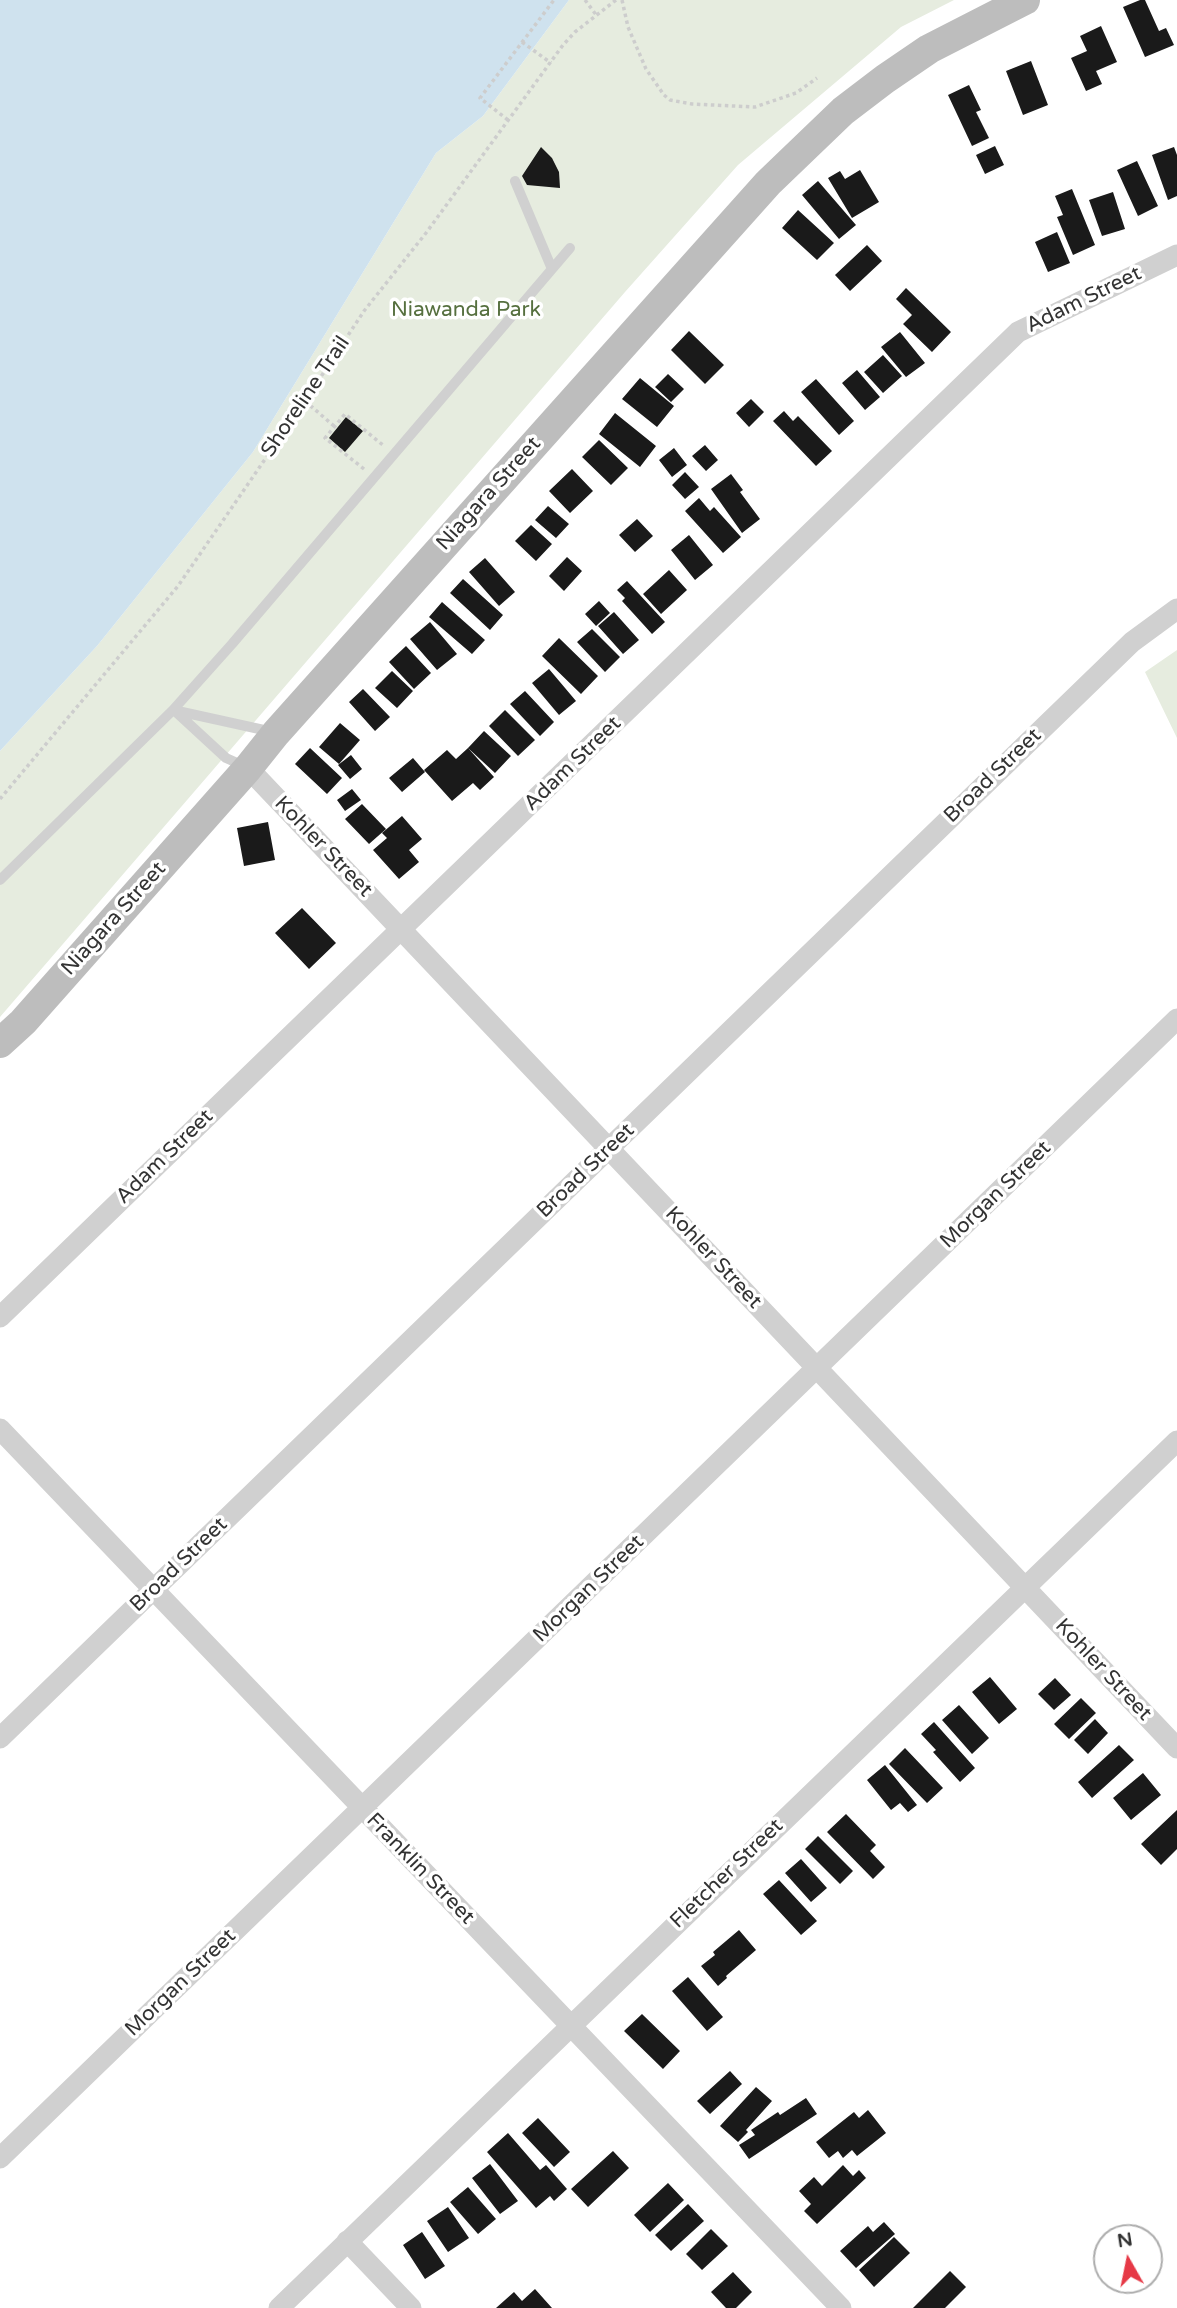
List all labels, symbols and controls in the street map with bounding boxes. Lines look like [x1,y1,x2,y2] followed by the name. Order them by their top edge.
[1022,261,1146,339] street label: Adam Street
[391,297,541,323] park label: Niawanda Park
[256,332,356,462] street label: Shoreline Trail
[431,432,547,556] street label: Niagara Street
[519,711,627,817] street label: Adam Street
[939,723,1047,829] street label: Broad Street
[269,791,377,903] street label: Kohler Street
[56,857,172,981] street label: Niagara Street
[111,1104,219,1210] street label: Adam Street
[532,1118,640,1224] street label: Broad Street
[936,1136,1056,1254] street label: Morgan Street
[659,1202,767,1314] street label: Kohler Street
[125,1512,233,1618] street label: Broad Street
[529,1530,649,1648] street label: Morgan Street
[1049,1614,1157,1726] street label: Kohler Street
[361,1808,479,1930] street label: Franklin Street
[665,1814,789,1934] street label: Fletcher Street
[121,1924,241,2042] street label: Morgan Street
[1093,2224,1163,2294] north arrow
[1116,2228,1134,2252] text: N

